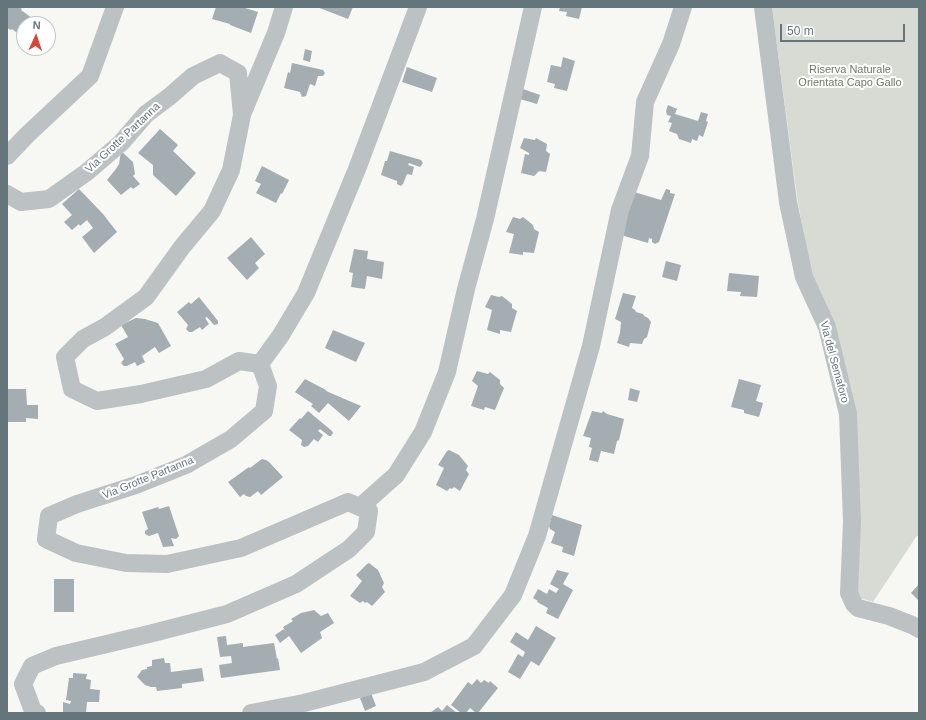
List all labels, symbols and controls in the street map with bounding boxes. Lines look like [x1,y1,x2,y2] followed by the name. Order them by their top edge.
[16,16,56,56] north arrow
[782,16,907,42] scale bar
[32,19,41,31] text: N
[787,24,814,38] text: 50 m
[798,63,902,89] park label: Riserva Naturale Orientata Capo Gallo
[83,100,163,176] street label: Via Grotte Partanna
[817,320,851,404] street label: Via del Semaforo
[101,454,195,502] street label: Via Grotte Partanna

